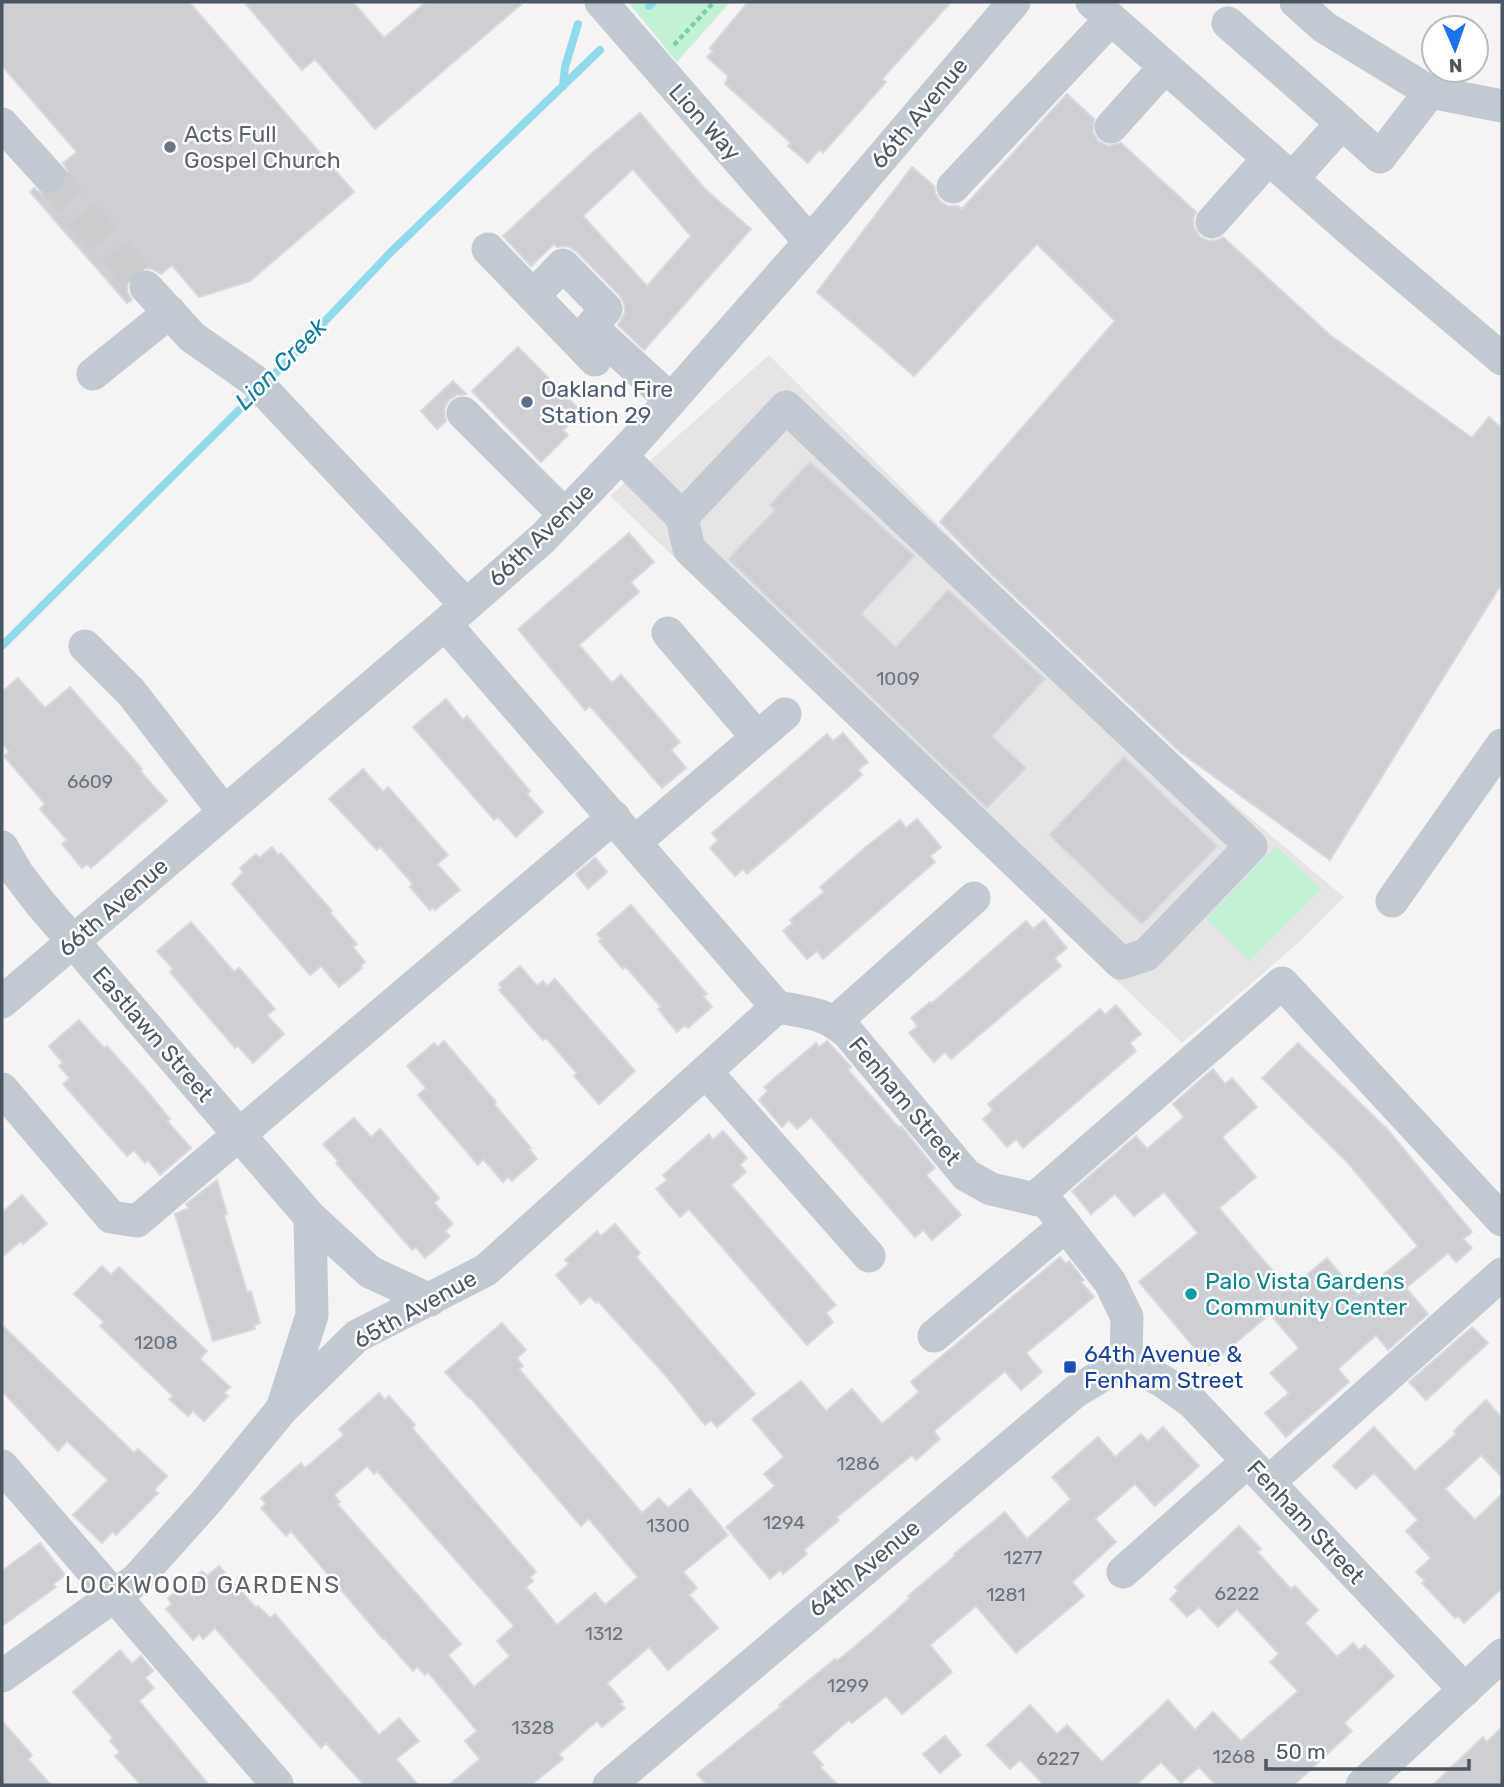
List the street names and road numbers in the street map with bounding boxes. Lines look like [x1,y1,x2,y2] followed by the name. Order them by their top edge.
[864,52,974,174] street label: 66th Avenue
[663,78,747,167] street label: Lion Way
[482,478,600,592] street label: 66th Avenue
[52,852,174,962] street label: 66th Avenue
[87,961,219,1107] street label: Eastlawn Street
[843,1031,967,1171] street label: Fenham Street
[349,1264,481,1354] street label: 65th Avenue
[1241,1454,1371,1590] street label: Fenham Street
[803,1513,925,1623] street label: 64th Avenue

